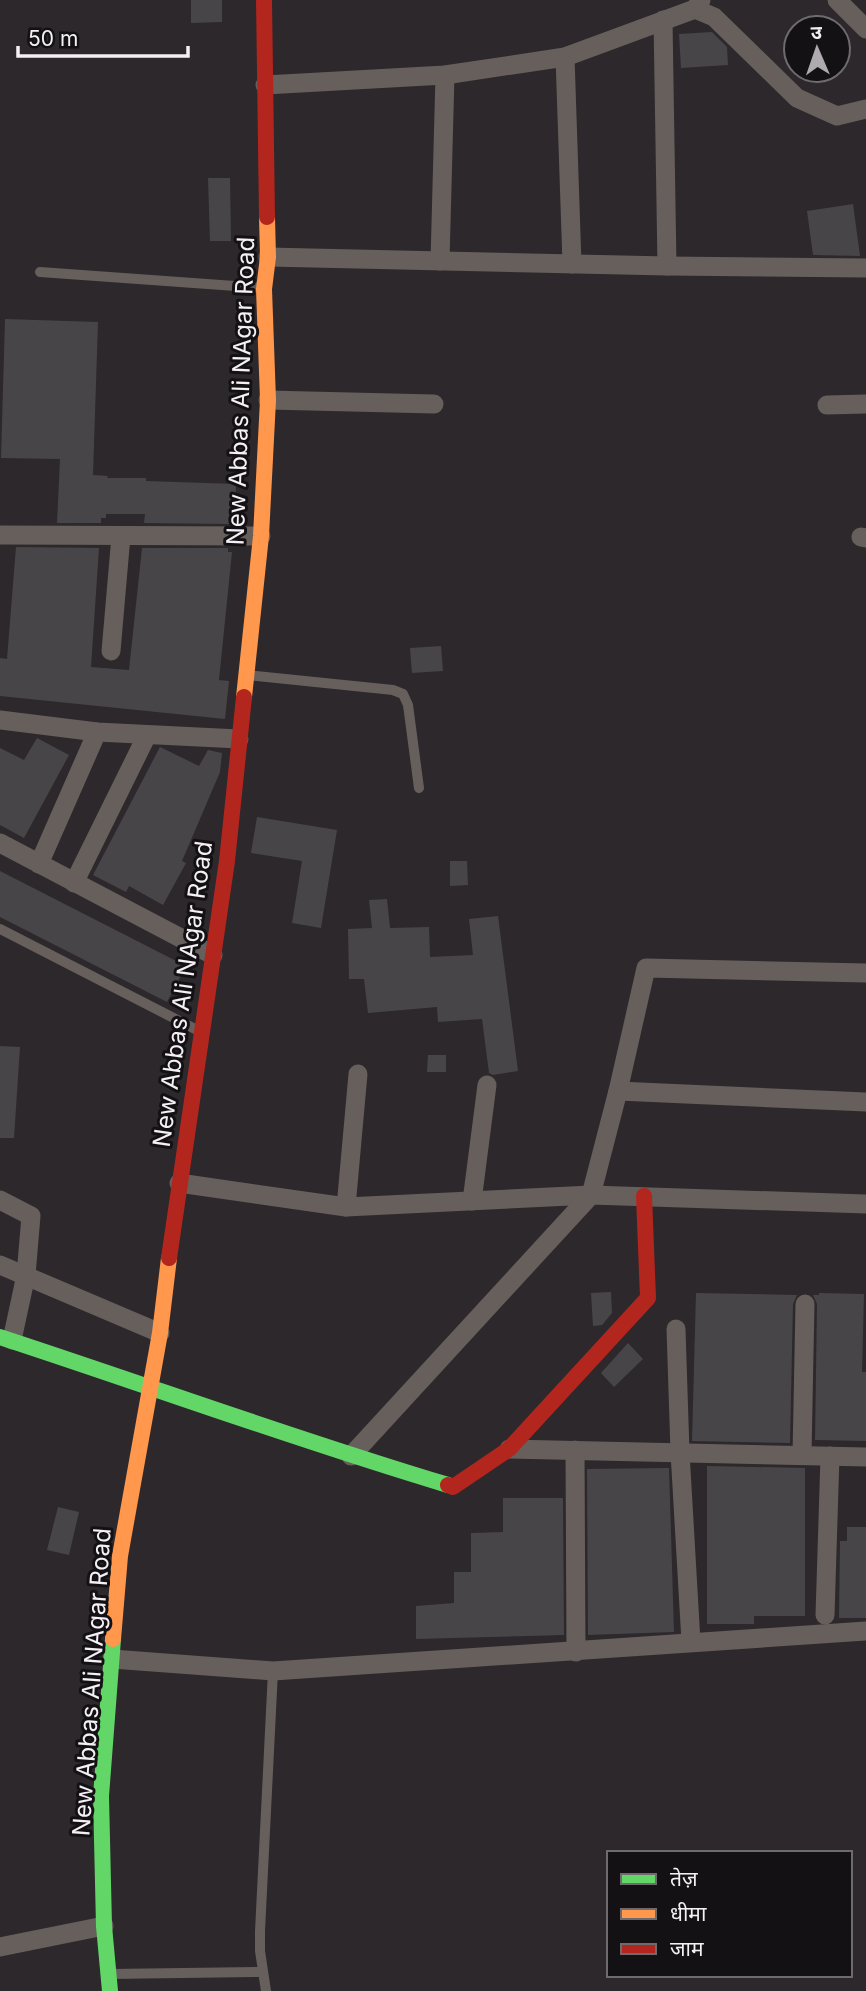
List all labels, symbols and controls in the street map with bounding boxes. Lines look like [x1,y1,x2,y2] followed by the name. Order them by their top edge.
[18,14,187,58] scale bar
[782,14,852,84] north arrow
[810,21,823,44] text: उ
[28,26,78,51] text: 50 m
[221,236,260,546] street label: New Abbas Ali NAgar Road
[147,839,218,1149] street label: New Abbas Ali NAgar Road
[66,1527,117,1837] street label: New Abbas Ali NAgar Road
[607,1851,852,1977] legend
[670,1866,698,1891] text: तेज़
[670,1901,707,1926] text: धीमा
[670,1936,704,1961] text: जाम

